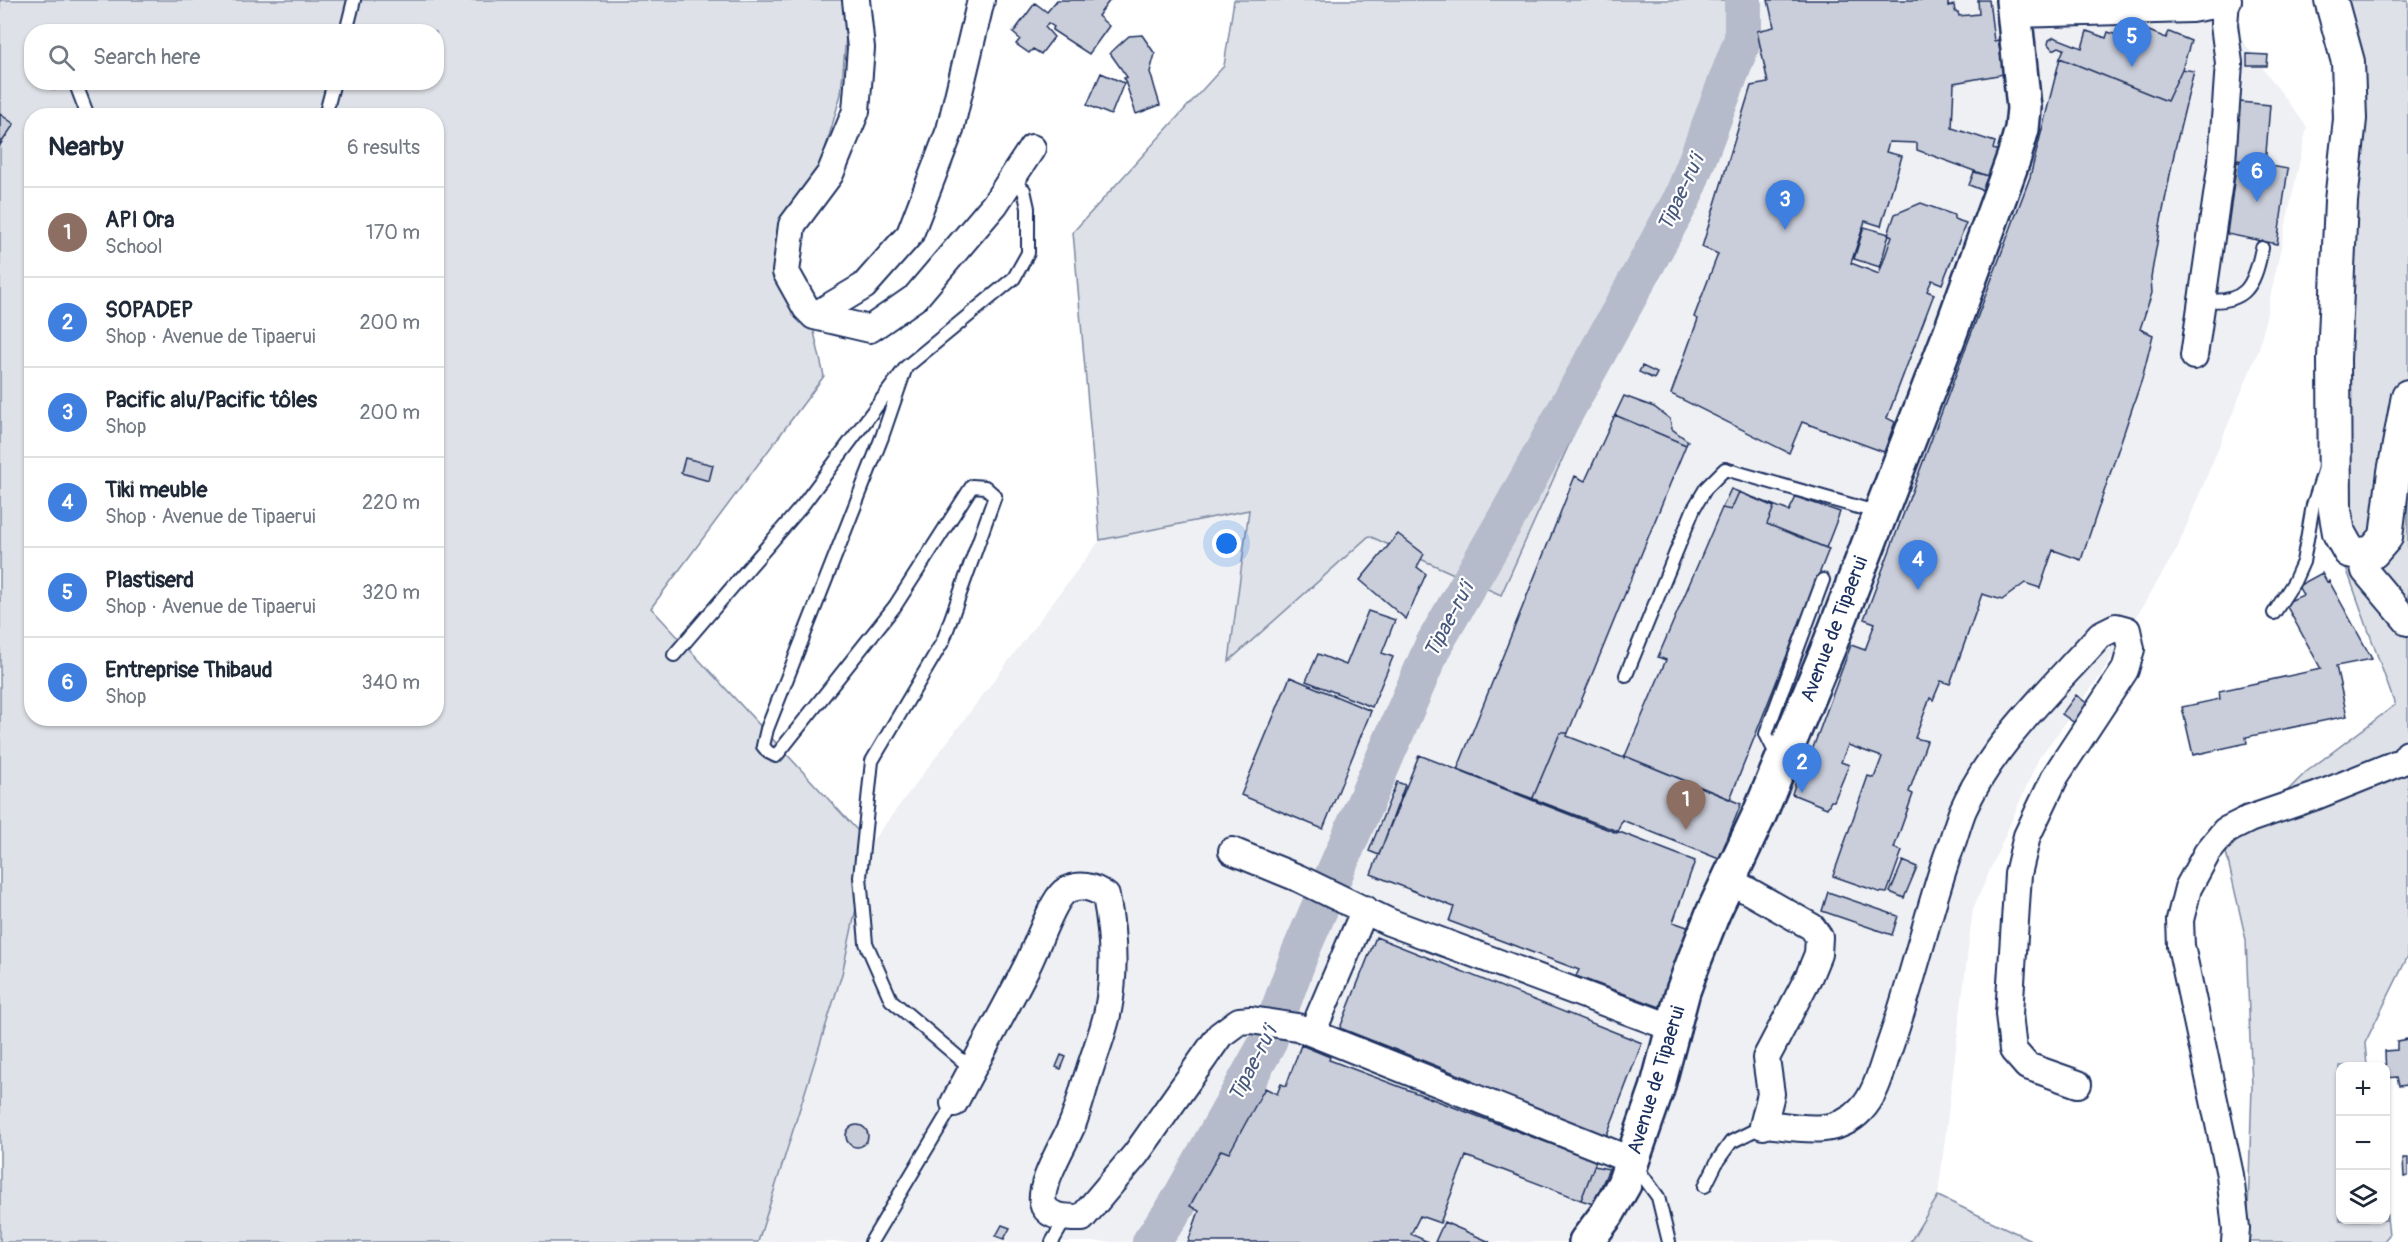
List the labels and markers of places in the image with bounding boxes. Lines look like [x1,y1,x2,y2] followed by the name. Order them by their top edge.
[2112,17,2152,67] pin: 5
[2238,152,2276,202] pin: 6
[1766,180,1804,230] pin: 3
[1898,540,1938,590] pin: 4
[1782,744,1822,793] pin: 2
[1666,780,1706,830] pin: 1

